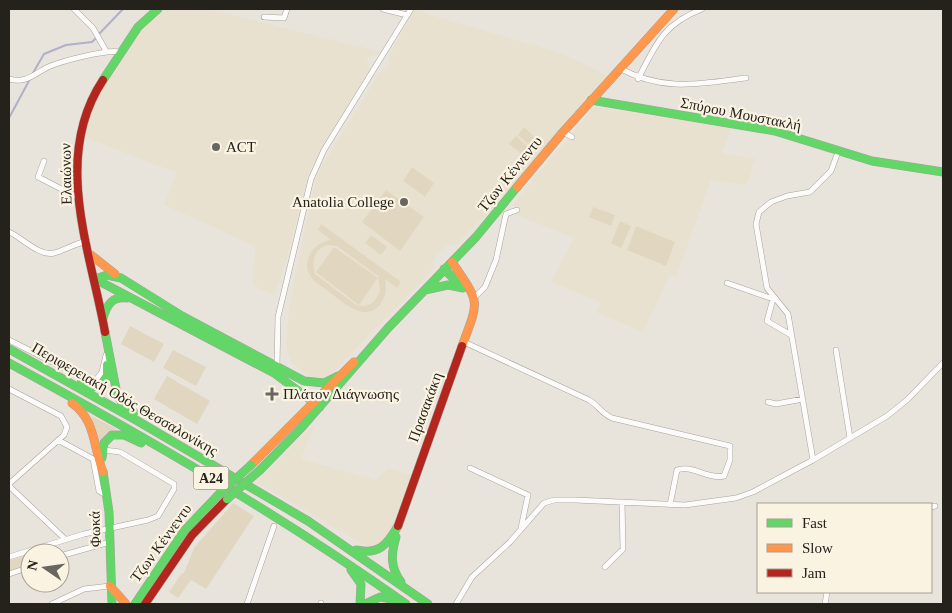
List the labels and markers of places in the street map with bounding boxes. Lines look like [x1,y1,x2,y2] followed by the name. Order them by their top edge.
[226,139,256,155] place label: ACT
[210,141,222,153] marker: ACT
[292,194,394,210] place label: Anatolia College
[398,196,410,208] marker: Anatolia College
[283,386,399,402] place label: Πλάτον Διάγνωσης
[265,387,279,401] marker: Πλάτον Διάγνωσης

